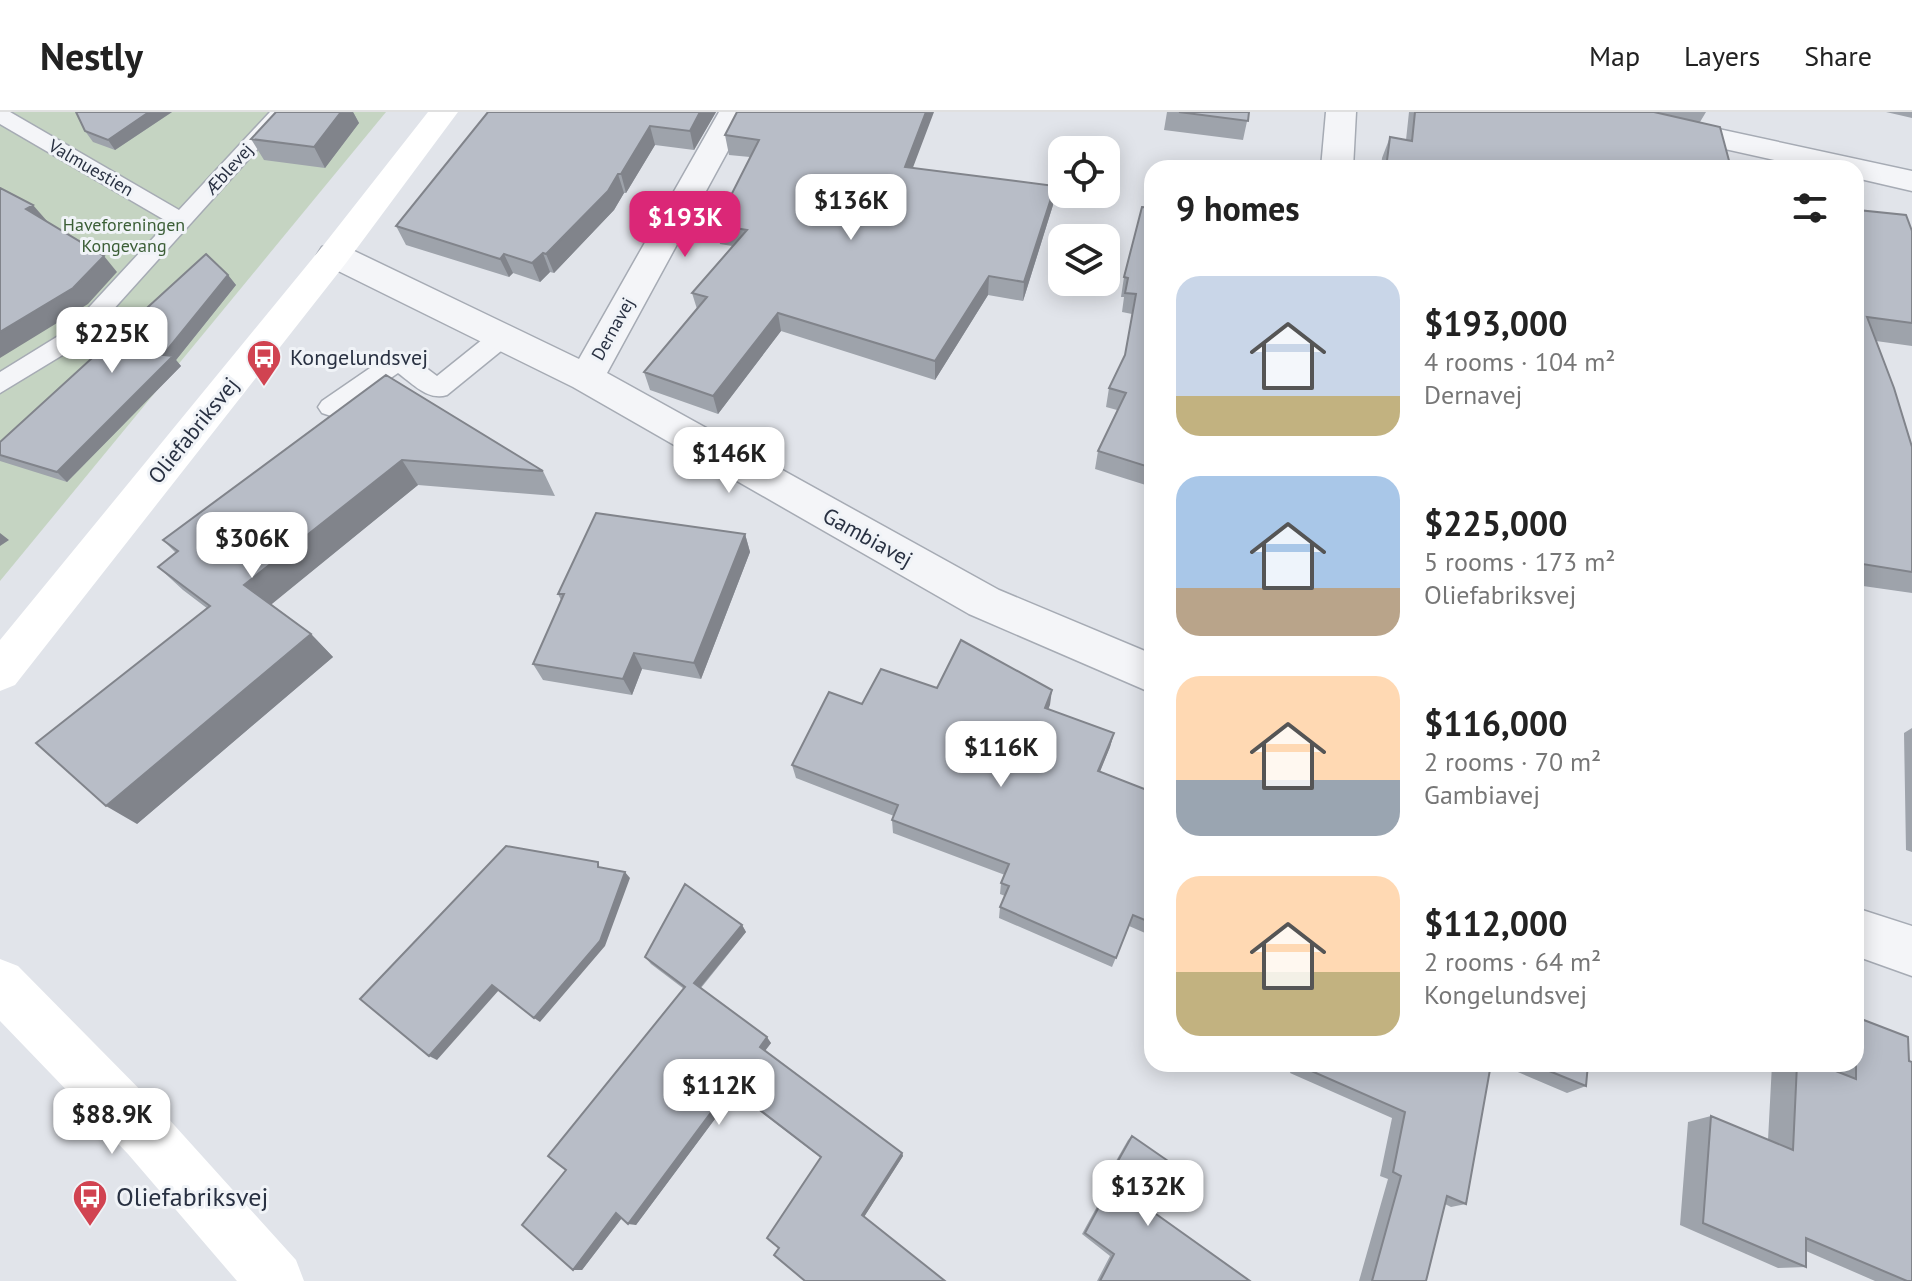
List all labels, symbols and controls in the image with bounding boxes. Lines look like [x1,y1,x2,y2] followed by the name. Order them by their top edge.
[40,31,143,80] text: Nestly
[1589,37,1640,74] text: Map
[1684,37,1760,74] text: Layers
[1804,37,1872,74] text: Share
[44,133,138,201] street label: Valmuestien
[1048,136,1120,296] map controls
[1048,136,1120,208] button: locate
[199,138,258,200] street label: Æblevej
[795,174,907,242] pin: $136K
[813,183,889,216] text: $136K
[1176,186,1300,230] text: 9 homes
[1788,186,1832,230] icon: filters
[629,191,741,259] pin: $193K
[647,200,723,233] text: $193K
[63,213,185,257] park label: Haveforeningen Kongevang
[1048,224,1120,296] button: layers
[586,293,639,364] street label: Dernavej
[1424,301,1568,345] text: $193,000
[56,307,168,375] pin: $225K
[1240,308,1336,404] icon: home
[74,316,150,349] text: $225K
[245,338,283,388] bus stop icon: Kongelundsvej
[290,343,428,371] place label: Kongelundsvej
[1424,345,1616,378] text: 4 rooms · 104 m²
[142,371,244,489] street label: Oliefabriksvej
[1424,378,1523,411] text: Dernavej
[673,427,785,495] pin: $146K
[691,436,767,469] text: $146K
[818,501,918,573] street label: Gambiavej
[1424,501,1568,545] text: $225,000
[1240,508,1336,604] icon: home
[196,512,308,580] pin: $306K
[214,521,290,554] text: $306K
[1424,545,1616,578] text: 5 rooms · 173 m²
[1424,578,1576,611] text: Oliefabriksvej
[1424,701,1568,745] text: $116,000
[1240,708,1336,804] icon: home
[945,721,1057,789] pin: $116K
[963,730,1039,763] text: $116K
[1424,745,1601,778] text: 2 rooms · 70 m²
[1424,778,1540,811] text: Gambiavej
[1424,901,1568,945] text: $112,000
[1240,908,1336,1004] icon: home
[1424,945,1601,978] text: 2 rooms · 64 m²
[1424,978,1587,1011] text: Kongelundsvej
[663,1059,775,1127] pin: $112K
[681,1068,757,1101] text: $112K
[47,1088,177,1156] pin: $88.9K
[71,1097,153,1130] text: $88.9K
[1092,1160,1204,1228] pin: $132K
[1110,1169,1186,1202] text: $132K
[71,1178,109,1228] bus stop icon: Oliefabriksvej
[116,1180,268,1213] place label: Oliefabriksvej

